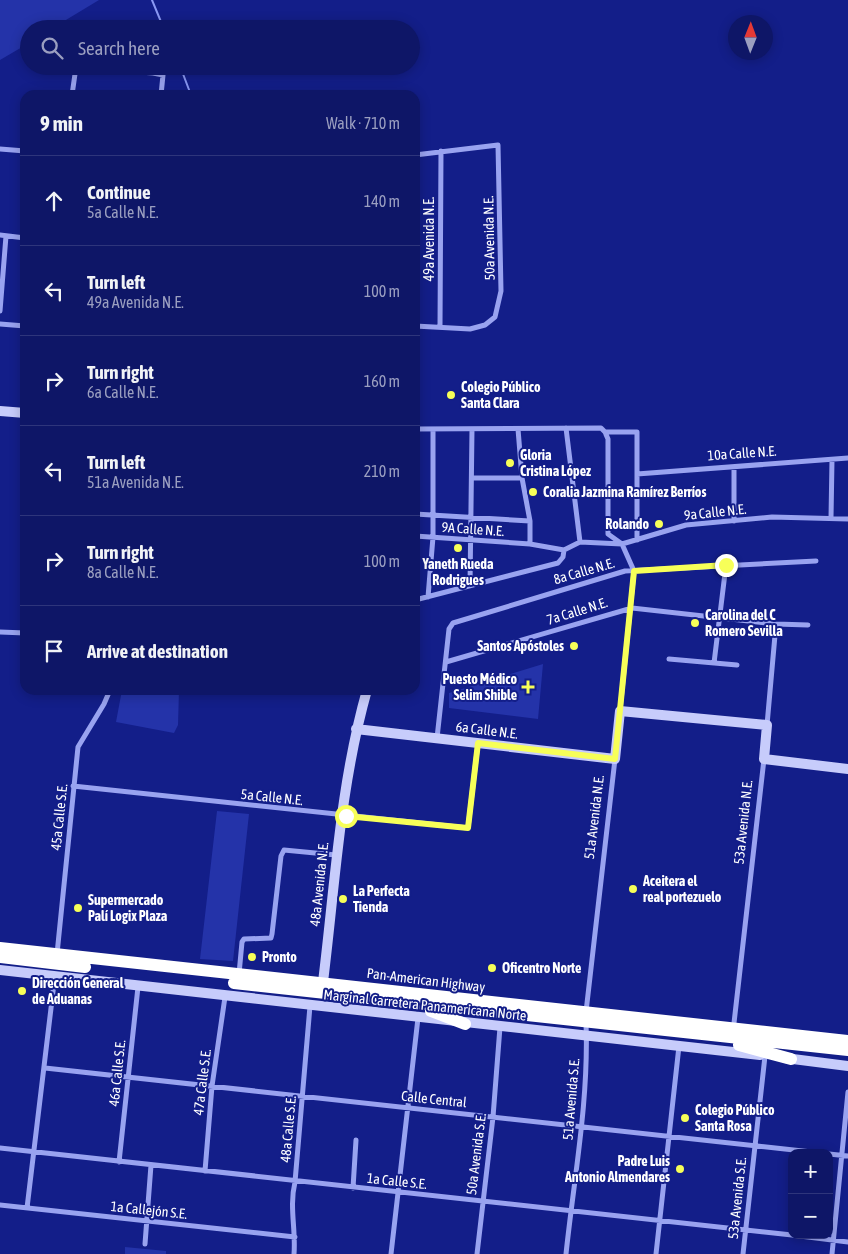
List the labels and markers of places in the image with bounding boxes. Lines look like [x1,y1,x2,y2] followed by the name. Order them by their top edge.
[461,379,541,411] place label: Colegio Público Santa Clara
[445,389,457,401] marker: Colegio Público Santa Clara
[520,447,591,479] place label: Gloria Cristina López
[504,457,516,469] marker: Gloria Cristina López
[543,484,706,500] place label: Coralia Jazmina Ramírez Berríos
[527,486,539,498] marker: Coralia Jazmina Ramírez Berríos
[605,516,649,532] place label: Rolando
[653,518,665,530] marker: Rolando
[452,542,464,554] marker: Yaneth Rueda Rodrigues
[422,556,494,588] place label: Yaneth Rueda Rodrigues
[705,607,783,639] place label: Carolina del C Romero Sevilla
[689,617,701,629] marker: Carolina del C Romero Sevilla
[477,638,564,654] place label: Santos Apóstoles
[568,640,580,652] marker: Santos Apóstoles
[442,671,517,703] place label: Puesto Médico Selim Shible
[521,680,535,694] marker: Puesto Médico Selim Shible
[642,873,722,905] place label: Aceitera el real portezuelo
[353,883,410,915] place label: La Perfecta Tienda
[627,883,639,895] marker: Aceitera el real portezuelo
[88,892,168,924] place label: Supermercado Palí Logix Plaza
[337,893,349,905] marker: La Perfecta Tienda
[72,902,84,914] marker: Supermercado Palí Logix Plaza
[262,949,297,965] place label: Pronto
[246,951,258,963] marker: Pronto
[502,960,581,976] place label: Oficentro Norte
[486,962,498,974] marker: Oficentro Norte
[32,975,124,1007] place label: Dirección General de Aduanas
[16,985,28,997] marker: Dirección General de Aduanas
[695,1102,775,1134] place label: Colegio Público Santa Rosa
[679,1112,691,1124] marker: Colegio Público Santa Rosa
[564,1153,670,1185] place label: Padre Luis Antonio Almendares
[674,1163,686,1175] marker: Padre Luis Antonio Almendares

